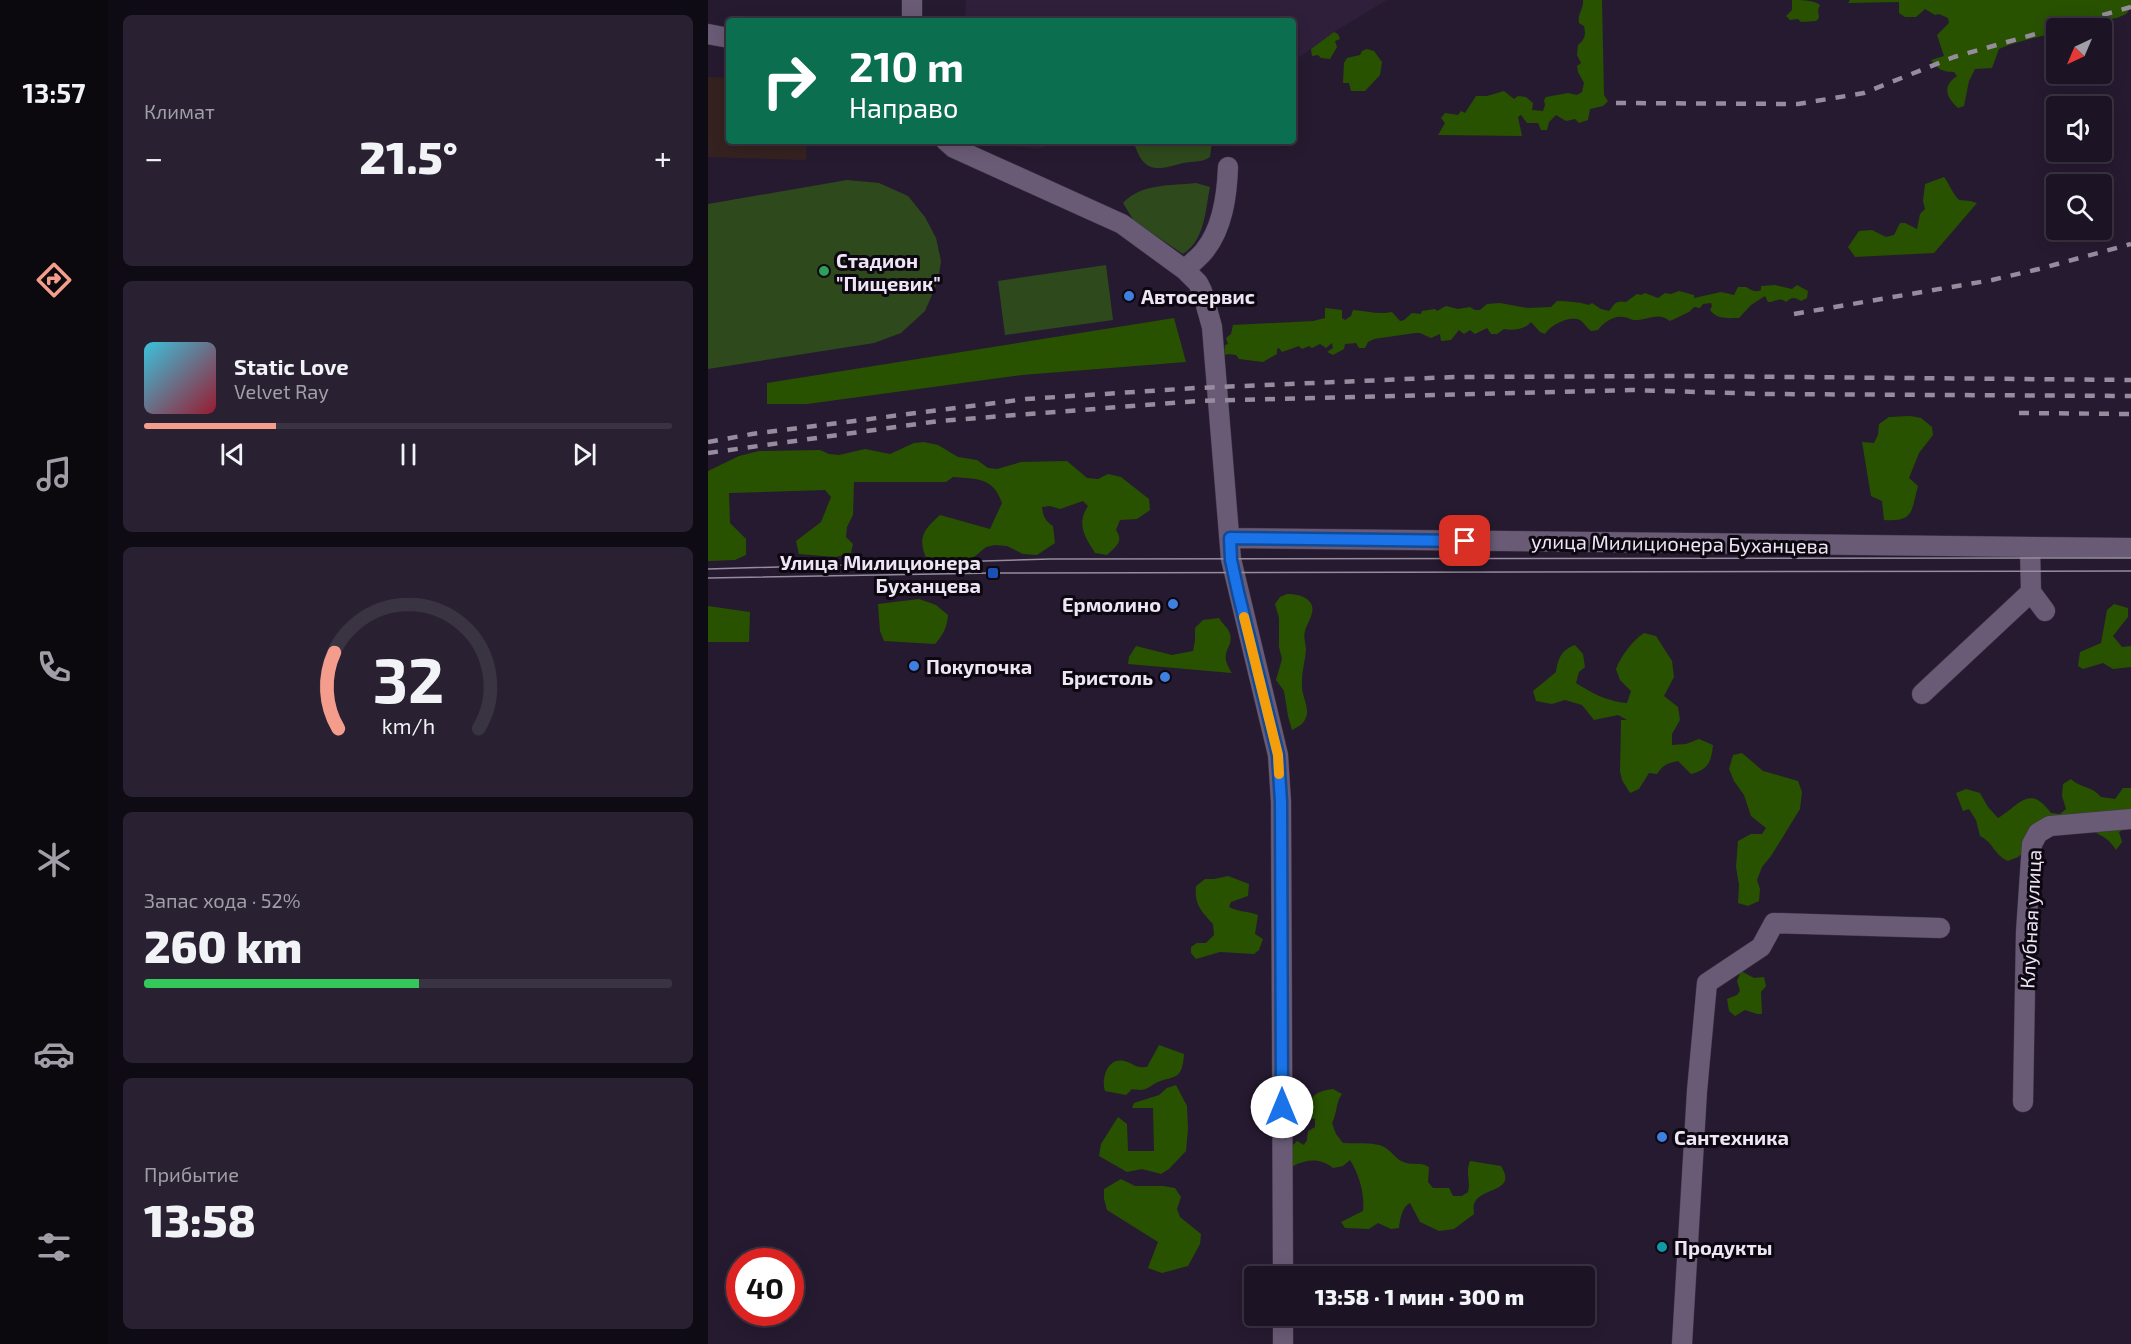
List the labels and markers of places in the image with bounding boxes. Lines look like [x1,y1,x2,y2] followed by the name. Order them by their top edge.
[836,248,941,295] place label: Стадион "Пищевик"
[817,264,831,278] marker: Стадион "Пищевик"
[1141,284,1255,308] place label: Автосервис
[1122,289,1136,303] marker: Автосервис
[1439,515,1490,566] pin
[780,550,981,597] place label: Улица Милиционера Буханцева
[986,566,1000,580] marker: Улица Милиционера Буханцева
[1062,592,1161,616] place label: Ермолино
[1166,597,1180,611] marker: Ермолино
[926,654,1032,678] place label: Покупочка
[907,659,921,673] marker: Покупочка
[1062,665,1153,689] place label: Бристоль
[1158,670,1172,684] marker: Бристоль
[1674,1125,1789,1149] place label: Сантехника
[1655,1130,1669,1144] marker: Сантехника
[1674,1235,1772,1259] place label: Продукты
[1655,1240,1669,1254] marker: Продукты

